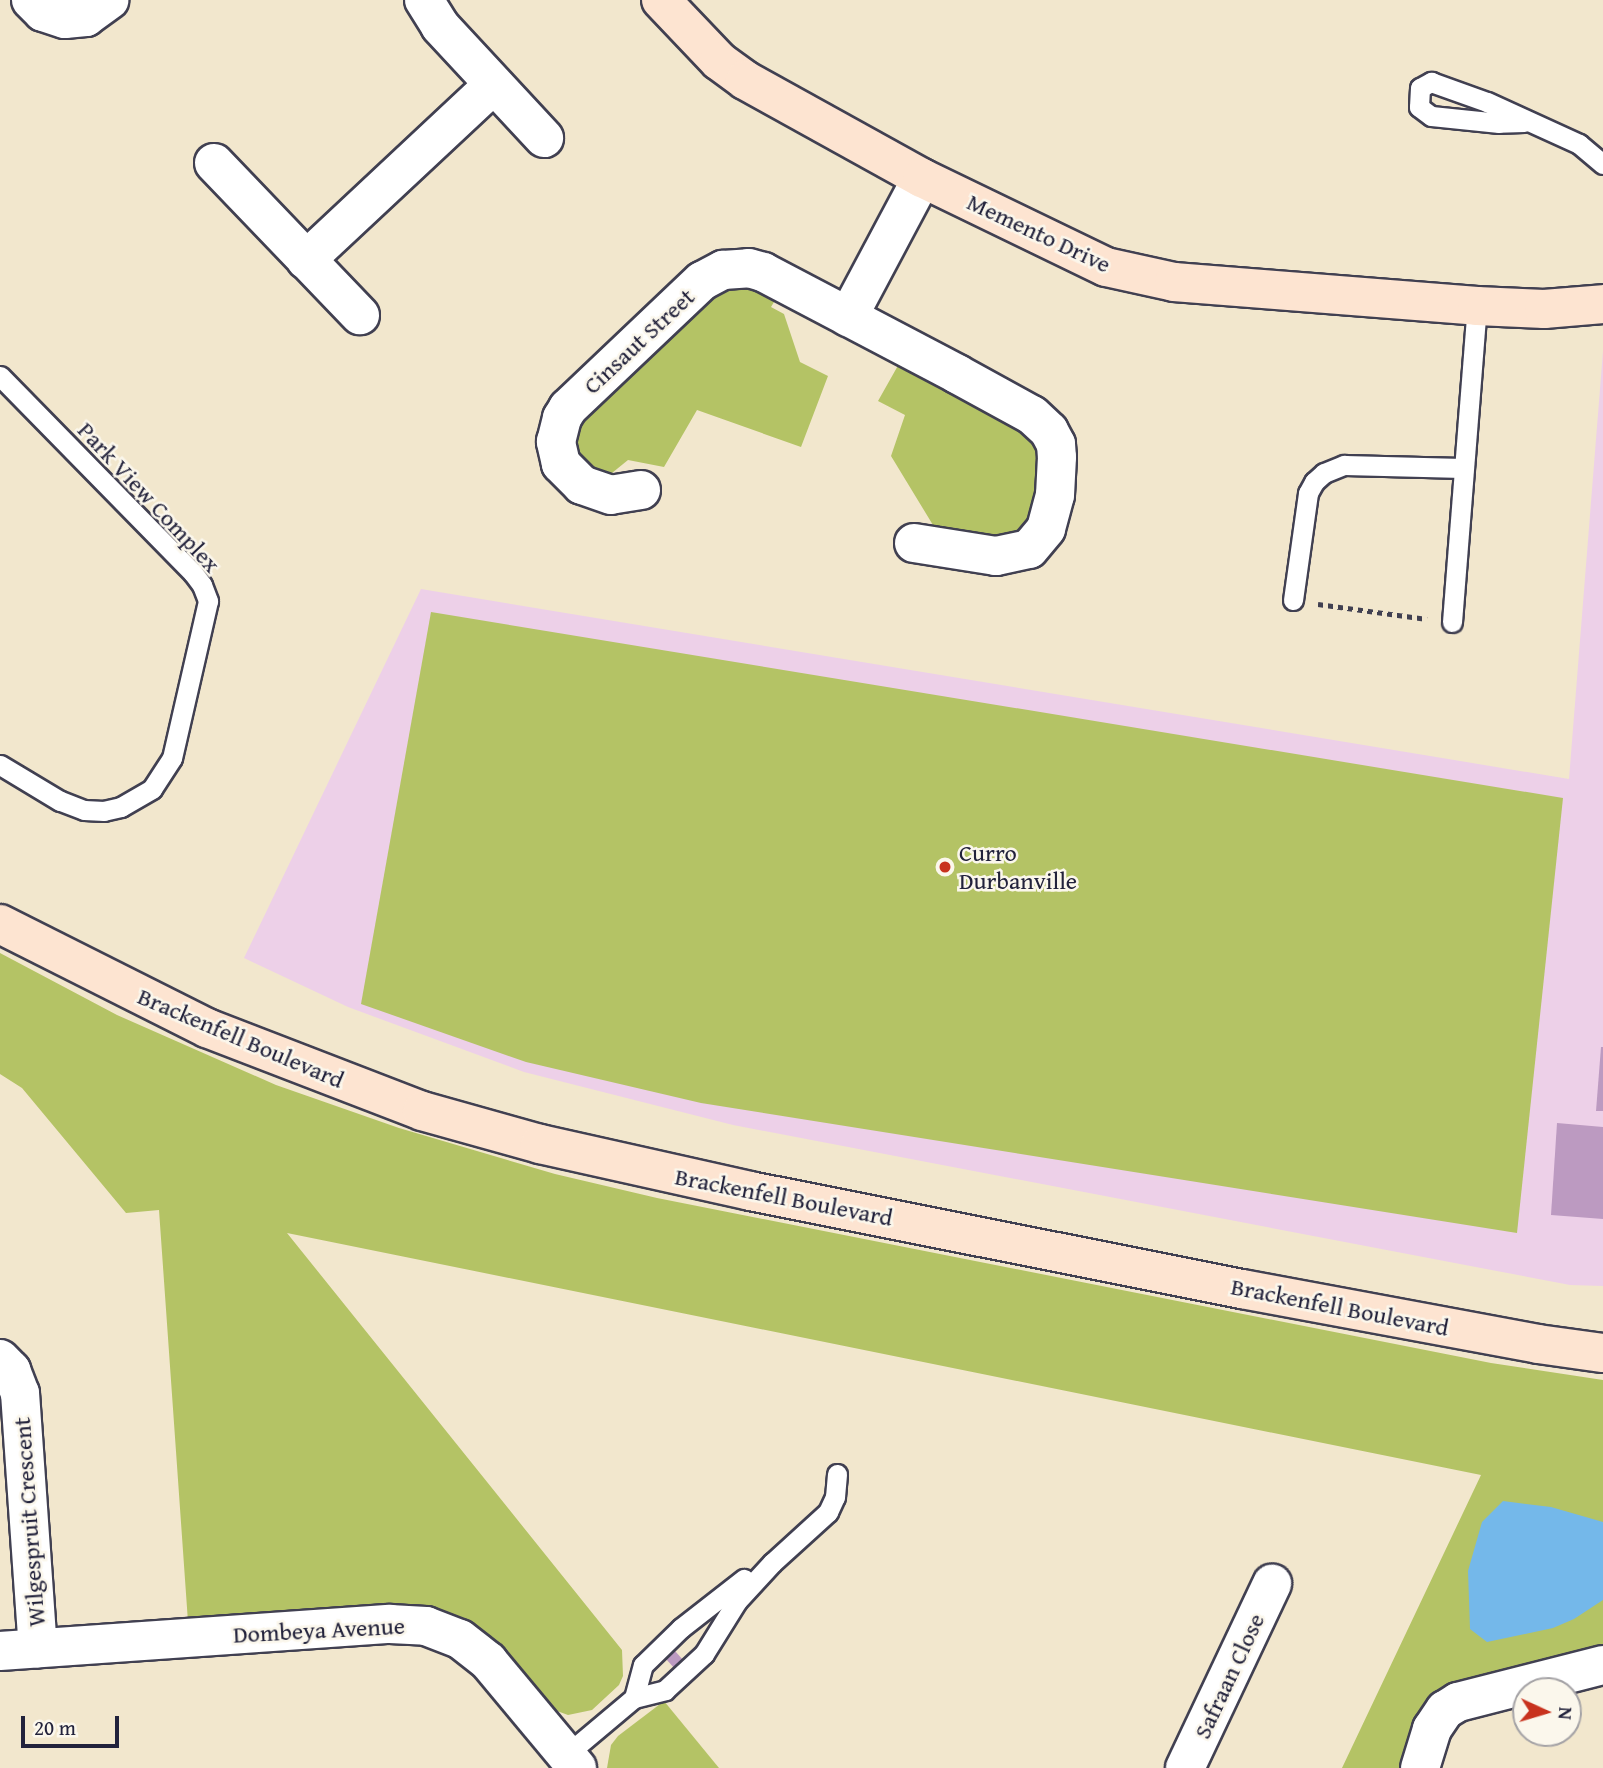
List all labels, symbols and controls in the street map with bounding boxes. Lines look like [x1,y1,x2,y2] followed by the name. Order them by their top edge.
[963,187,1115,279] street label: Memento Drive
[577,282,701,400] street label: Cinsaut Street
[72,416,226,578] street label: Park View Complex
[959,839,1077,895] place label: Curro Durbanville
[937,859,953,875] marker: Curro Durbanville
[134,982,348,1094] street label: Brackenfell Boulevard
[673,1162,895,1232] street label: Brackenfell Boulevard
[1229,1272,1451,1342] street label: Brackenfell Boulevard
[7,1416,51,1628] street label: Wilgespruit Crescent
[1187,1609,1271,1743] street label: Safraan Close
[232,1611,406,1649] street label: Dombeya Avenue
[1512,1677,1582,1747] north arrow
[24,1702,122,1746] scale bar
[1552,1706,1580,1721] text: N
[34,1712,76,1743] text: 20 m

